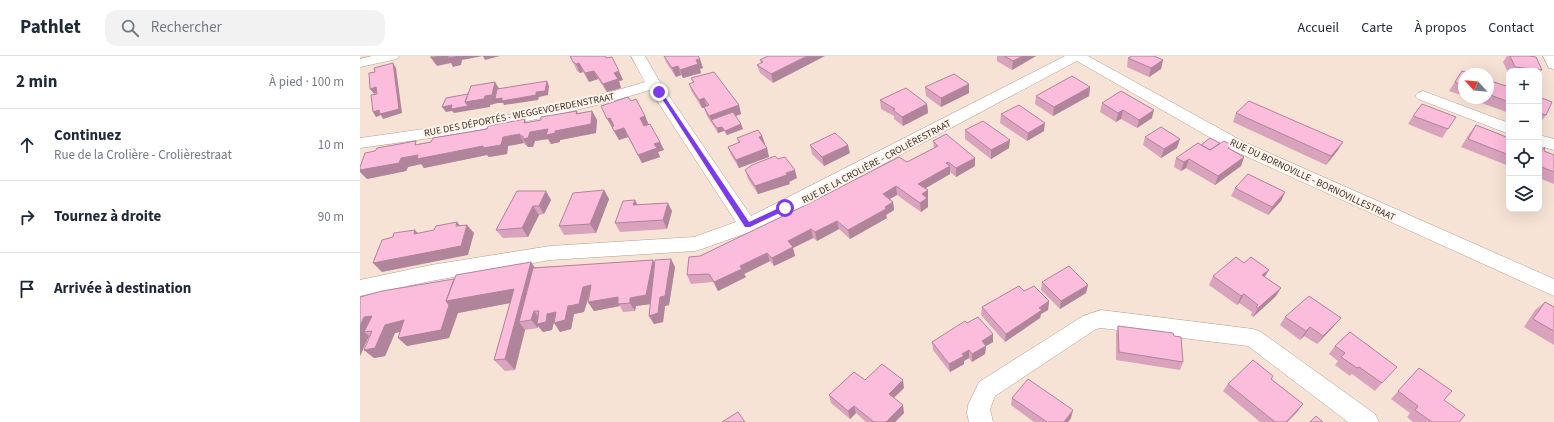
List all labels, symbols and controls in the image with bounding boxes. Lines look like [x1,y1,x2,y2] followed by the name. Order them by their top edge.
[105,10,385,46] search box
[20,14,81,41] text: Pathlet
[119,17,141,39] icon: search
[151,17,222,38] text: Rechercher
[1298,18,1339,38] text: Accueil
[1361,18,1393,38] text: Carte
[1415,18,1466,38] text: À propos
[1488,18,1534,38] text: Contact
[1458,68,1494,104] north arrow
[1506,68,1542,212] map controls
[1506,68,1542,104] button: +
[16,70,57,94] text: 2 min
[269,73,344,91] text: À pied · 100 m
[650,83,668,101] route end
[423,90,616,140] street label: RUE DES DÉPORTÉS - WEGGEVOERDENSTRAAT
[1506,104,1542,140] button: −
[799,116,954,207] street label: RUE DE LA CROLIÈRE - CROLIÈRESTRAAT
[54,125,121,146] text: Continuez
[16,134,38,156] icon: ahead
[1228,135,1398,225] street label: RUE DU BORNOVILLE - BORNOVILLESTRAAT
[318,136,344,154] text: 10 m
[1506,140,1542,176] button: locate
[54,146,232,164] text: Rue de la Crolière - Crolièrestraat
[1506,176,1542,212] button: layers
[776,199,794,217] route start
[16,206,38,228] icon: right
[54,206,161,227] text: Tournez à droite
[318,208,344,226] text: 90 m
[16,278,38,300] icon: arrive
[54,278,191,299] text: Arrivée à destination

